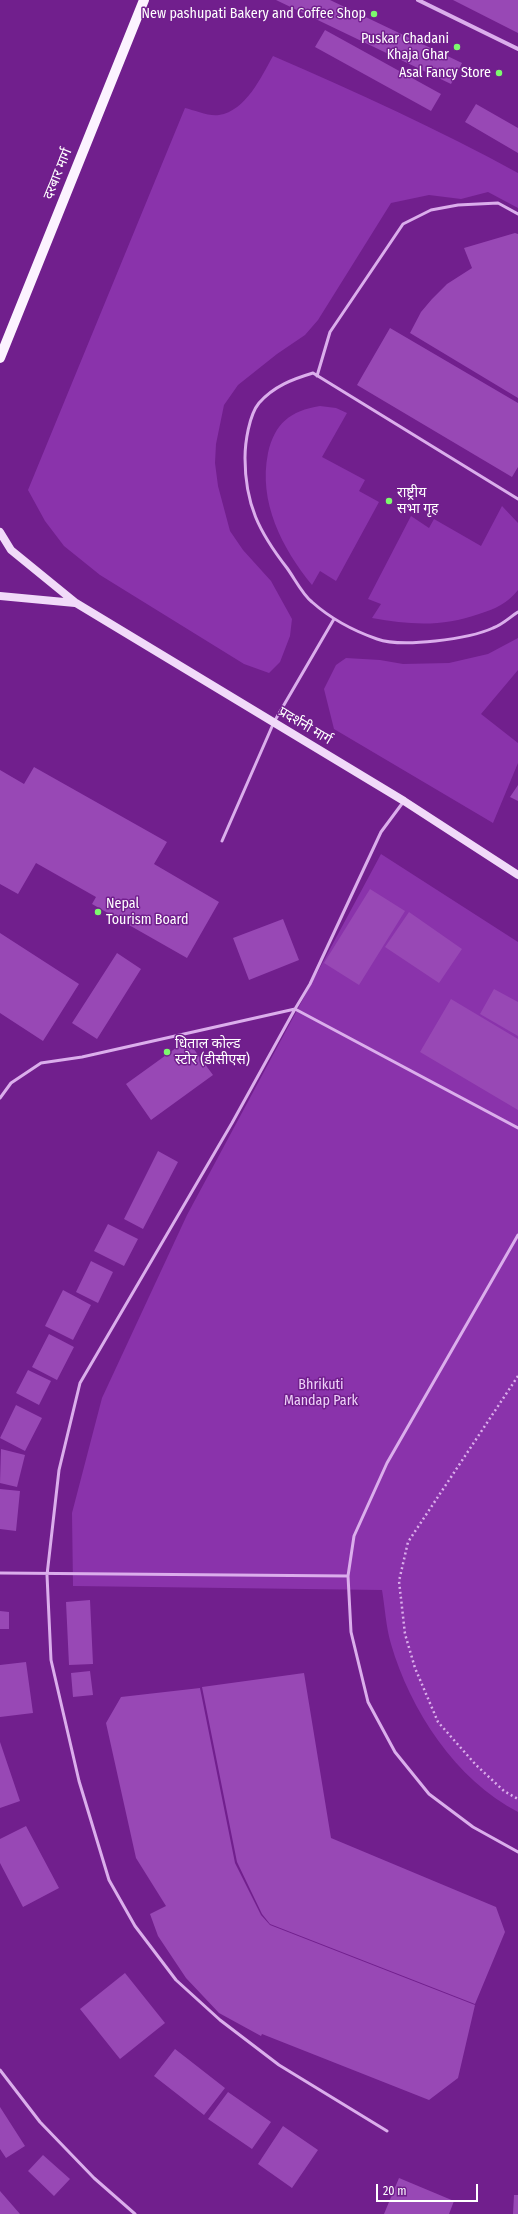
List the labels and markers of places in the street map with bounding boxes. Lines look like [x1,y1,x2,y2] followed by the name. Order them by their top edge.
[142,6,366,22] place label: New pashupati Bakery and Coffee Shop
[369,9,379,19] marker: New pashupati Bakery and Coffee Shop
[361,31,449,64] place label: Puskar Chadani Khaja Ghar
[452,42,462,52] marker: Puskar Chadani Khaja Ghar
[399,65,491,81] place label: Asal Fancy Store
[494,68,504,78] marker: Asal Fancy Store
[397,485,439,518] place label: राष्ट्रीय सभा गृह
[384,496,394,506] marker: राष्ट्रीय सभा गृह
[106,896,189,928] place label: Nepal Tourism Board
[93,907,103,917] marker: Nepal Tourism Board
[175,1036,250,1068] place label: धिताल कोल्ड स्टोर (डीसीएस)
[162,1047,172,1057] marker: धिताल कोल्ड स्टोर (डीसीएस)

